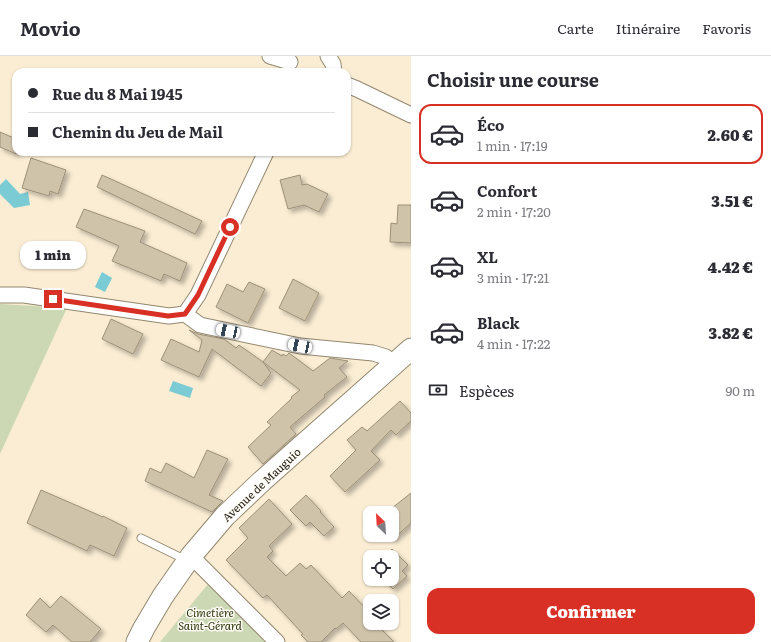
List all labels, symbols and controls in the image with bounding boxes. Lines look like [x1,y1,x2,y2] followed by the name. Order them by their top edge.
[20,14,81,42] text: Movio
[557,18,594,38] text: Carte
[616,18,680,38] text: Itinéraire
[702,18,751,38] text: Favoris
[427,66,599,93] text: Choisir une course
[52,82,183,105] text: Rue du 8 Mai 1945
[477,113,504,136] text: Éco
[429,116,465,152] icon: car
[52,120,223,143] text: Chemin du Jeu de Mail
[707,123,753,146] text: 2.60 €
[477,136,548,155] text: 1 min · 17:19
[477,179,537,202] text: Confort
[429,182,465,218] icon: car
[711,189,753,212] text: 3.51 €
[477,202,551,221] text: 2 min · 17:20
[221,218,239,236] route start
[20,241,86,269] callout: 1 min
[35,245,71,264] text: 1 min
[477,245,498,268] text: XL
[429,248,465,284] icon: car
[708,255,753,278] text: 4.42 €
[477,268,549,287] text: 3 min · 17:21
[44,290,62,308] route end
[477,311,520,334] text: Black
[429,314,465,350] icon: car
[709,321,753,344] text: 3.82 €
[215,323,241,339] car
[477,334,550,353] text: 4 min · 17:22
[287,338,313,354] car
[427,379,449,401] icon: cash
[459,379,514,402] text: Espèces
[725,381,755,400] text: 90 m
[218,443,304,525] street label: Avenue de Mauguio
[363,506,399,542] north arrow
[363,506,399,630] map controls
[363,550,399,586] button: locate
[427,588,755,634] button: Confirmer
[363,594,399,630] button: layers
[178,604,242,633] park label: Cimetière Saint-Gérard

